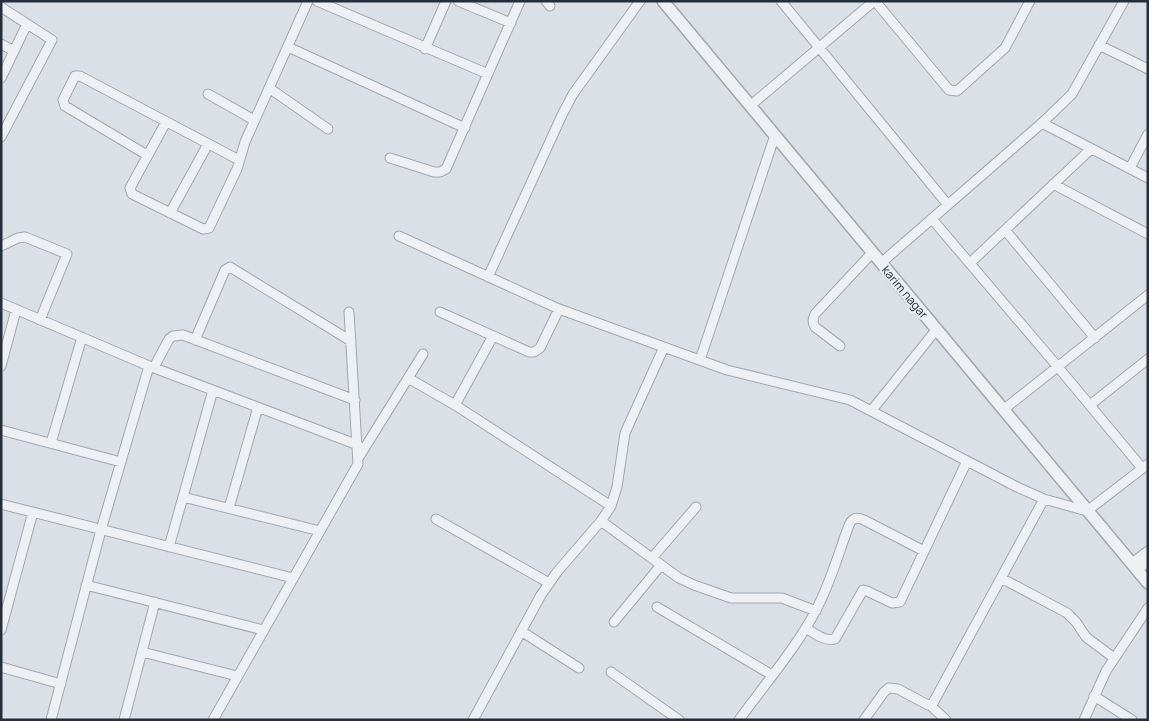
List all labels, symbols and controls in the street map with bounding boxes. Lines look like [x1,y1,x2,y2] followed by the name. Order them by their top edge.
[878,262,933,323] street label: karim nagar

